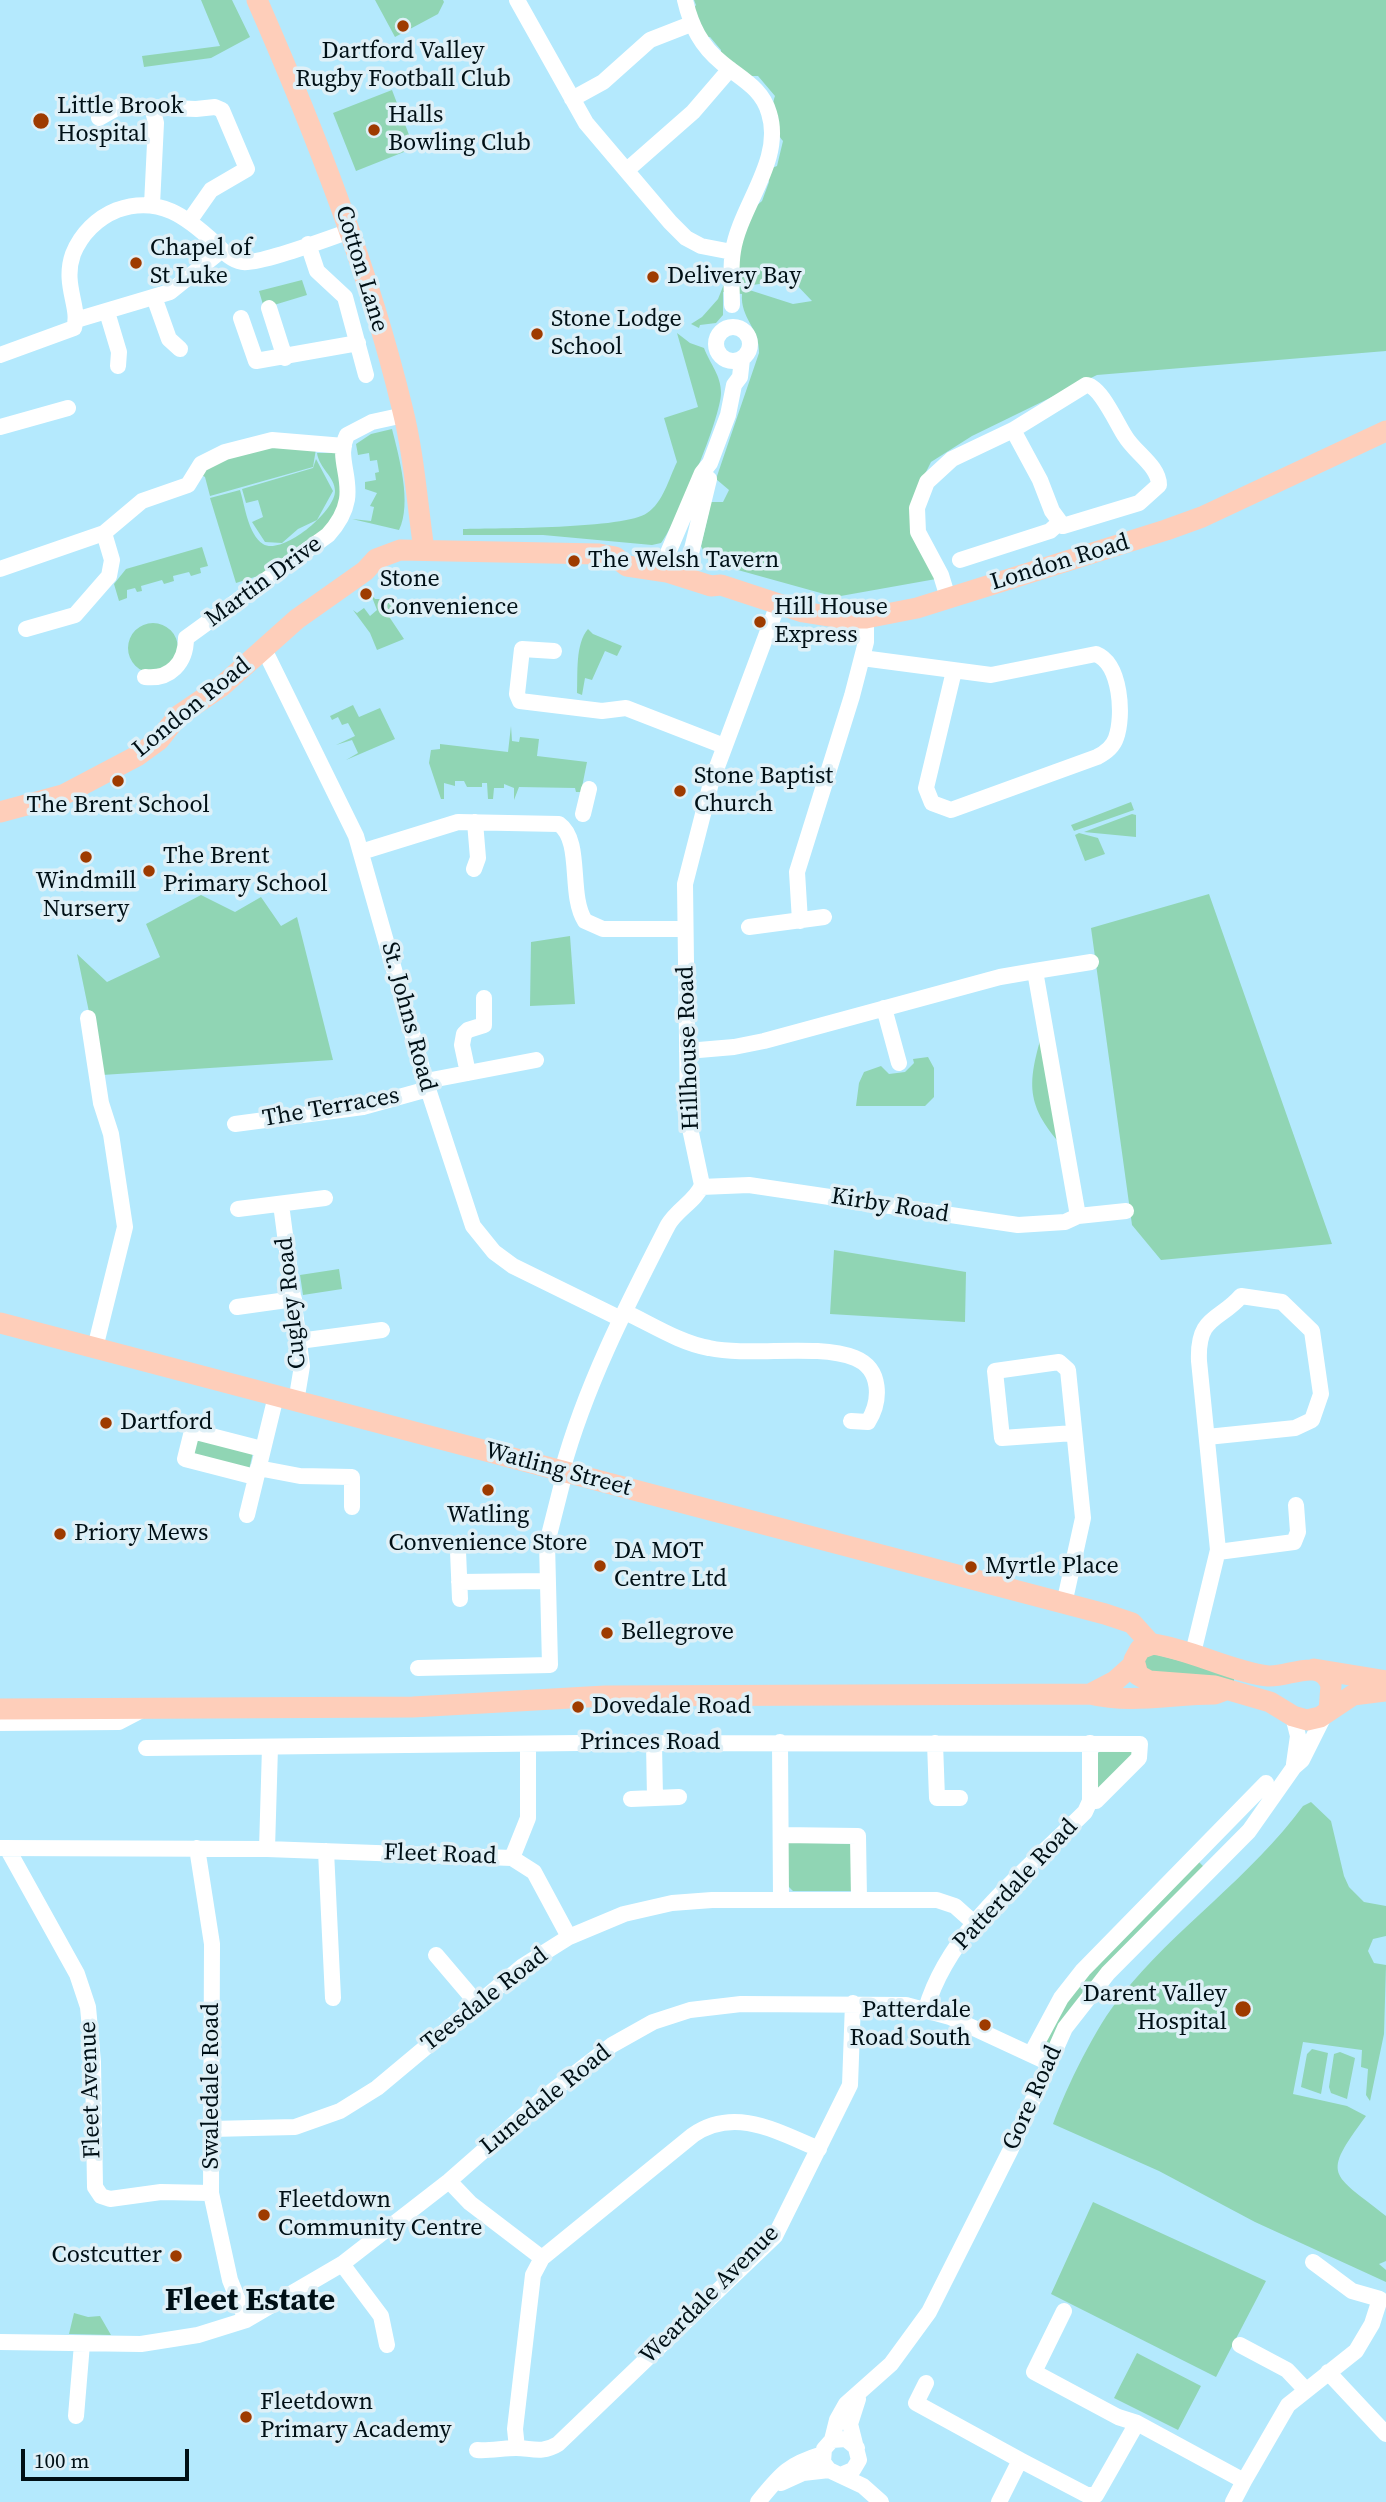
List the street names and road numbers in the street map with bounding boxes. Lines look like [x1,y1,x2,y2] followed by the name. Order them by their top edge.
[328,202,394,336] street label: Cotton Lane
[987,528,1133,598] street label: London Road
[200,530,328,634] street label: Martin Drive
[127,652,257,764] street label: London Road
[374,939,442,1095] street label: St. Johns Road
[672,965,706,1131] street label: Hillhouse Road
[260,1082,402,1134] street label: The Terraces
[829,1182,951,1230] street label: Kirby Road
[271,1236,313,1370] street label: Cugley Road
[482,1437,634,1503] street label: Watling Street
[580,1729,720,1757] street label: Princes Road
[948,1813,1084,1957] street label: Patterdale Road
[383,1839,497,1871] street label: Fleet Road
[416,1942,554,2058] street label: Teesdale Road
[198,2003,226,2169] street label: Swaledale Road
[74,2021,108,2159] street label: Fleet Avenue
[475,2039,617,2161] street label: Lunedale Road
[997,2041,1069,2155] street label: Gore Road
[634,2219,786,2371] street label: Weardale Avenue

